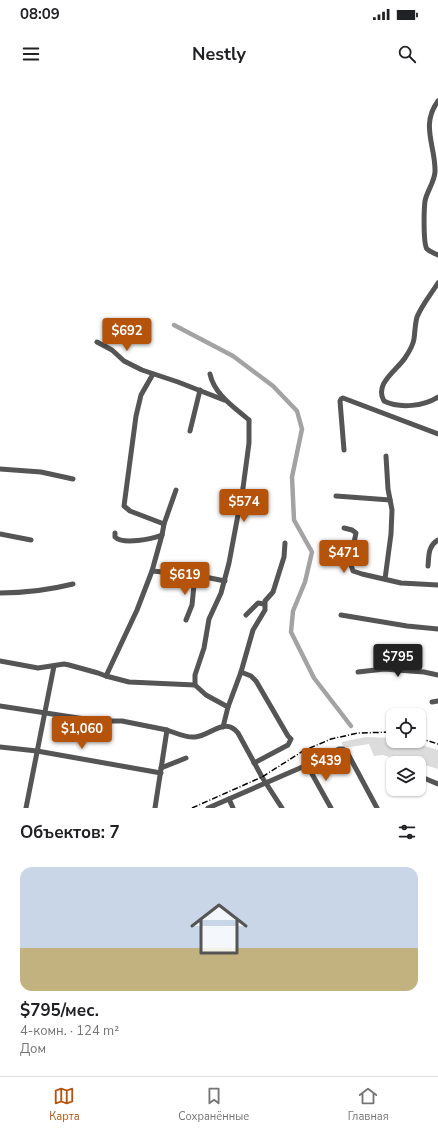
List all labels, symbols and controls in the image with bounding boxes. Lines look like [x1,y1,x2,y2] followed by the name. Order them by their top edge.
[20,4,60,24] text: 08:09
[192,42,246,66] text: Nestly
[20,43,42,65] icon: menu
[396,43,418,65] icon: search
[103,318,151,352] pin: $692
[111,322,143,340] text: $692
[220,489,268,523] pin: $574
[228,493,260,511] text: $574
[320,540,368,574] pin: $471
[328,544,360,562] text: $471
[161,562,209,596] pin: $619
[169,566,201,584] text: $619
[374,644,422,678] pin: $795
[382,648,414,666] text: $795
[386,708,426,796] map controls
[386,708,426,748] button: locate
[49,716,115,750] pin: $1,060
[61,720,103,738] text: $1,060
[302,748,350,782] pin: $439
[310,752,342,770] text: $439
[386,756,426,796] button: layers
[20,821,120,844] text: Объектов: 7
[396,821,418,843] icon: filters
[183,893,255,965] icon: home
[20,999,99,1022] text: $795/мес.
[20,1022,119,1040] text: 4-комн. · 124 m²
[20,1040,46,1058] text: Дом
[49,1085,80,1124] tab: Карта
[178,1085,249,1124] tab: Сохранённые
[348,1085,389,1124] tab: Главная

